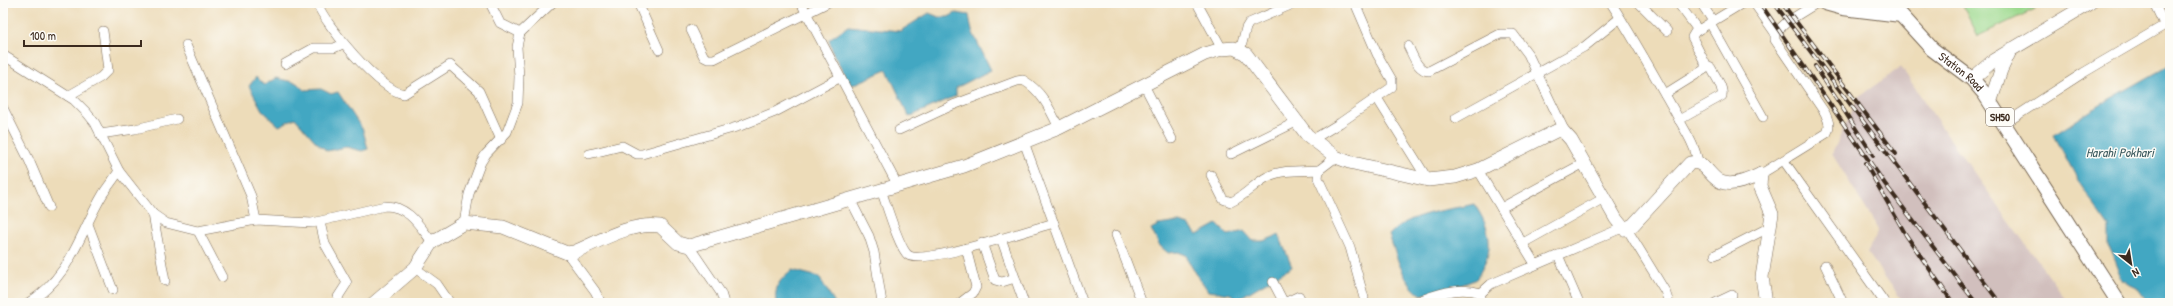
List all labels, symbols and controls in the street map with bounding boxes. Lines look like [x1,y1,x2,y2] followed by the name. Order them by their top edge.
[24,22,141,48] scale bar
[30,27,56,44] text: 100 m
[1935,48,1988,95] street label: Station Road
[1986,108,2014,126] road number: SH50
[2086,143,2155,161] water label: Harahi Pokhari
[2111,244,2151,284] north arrow
[2130,265,2142,280] text: N

